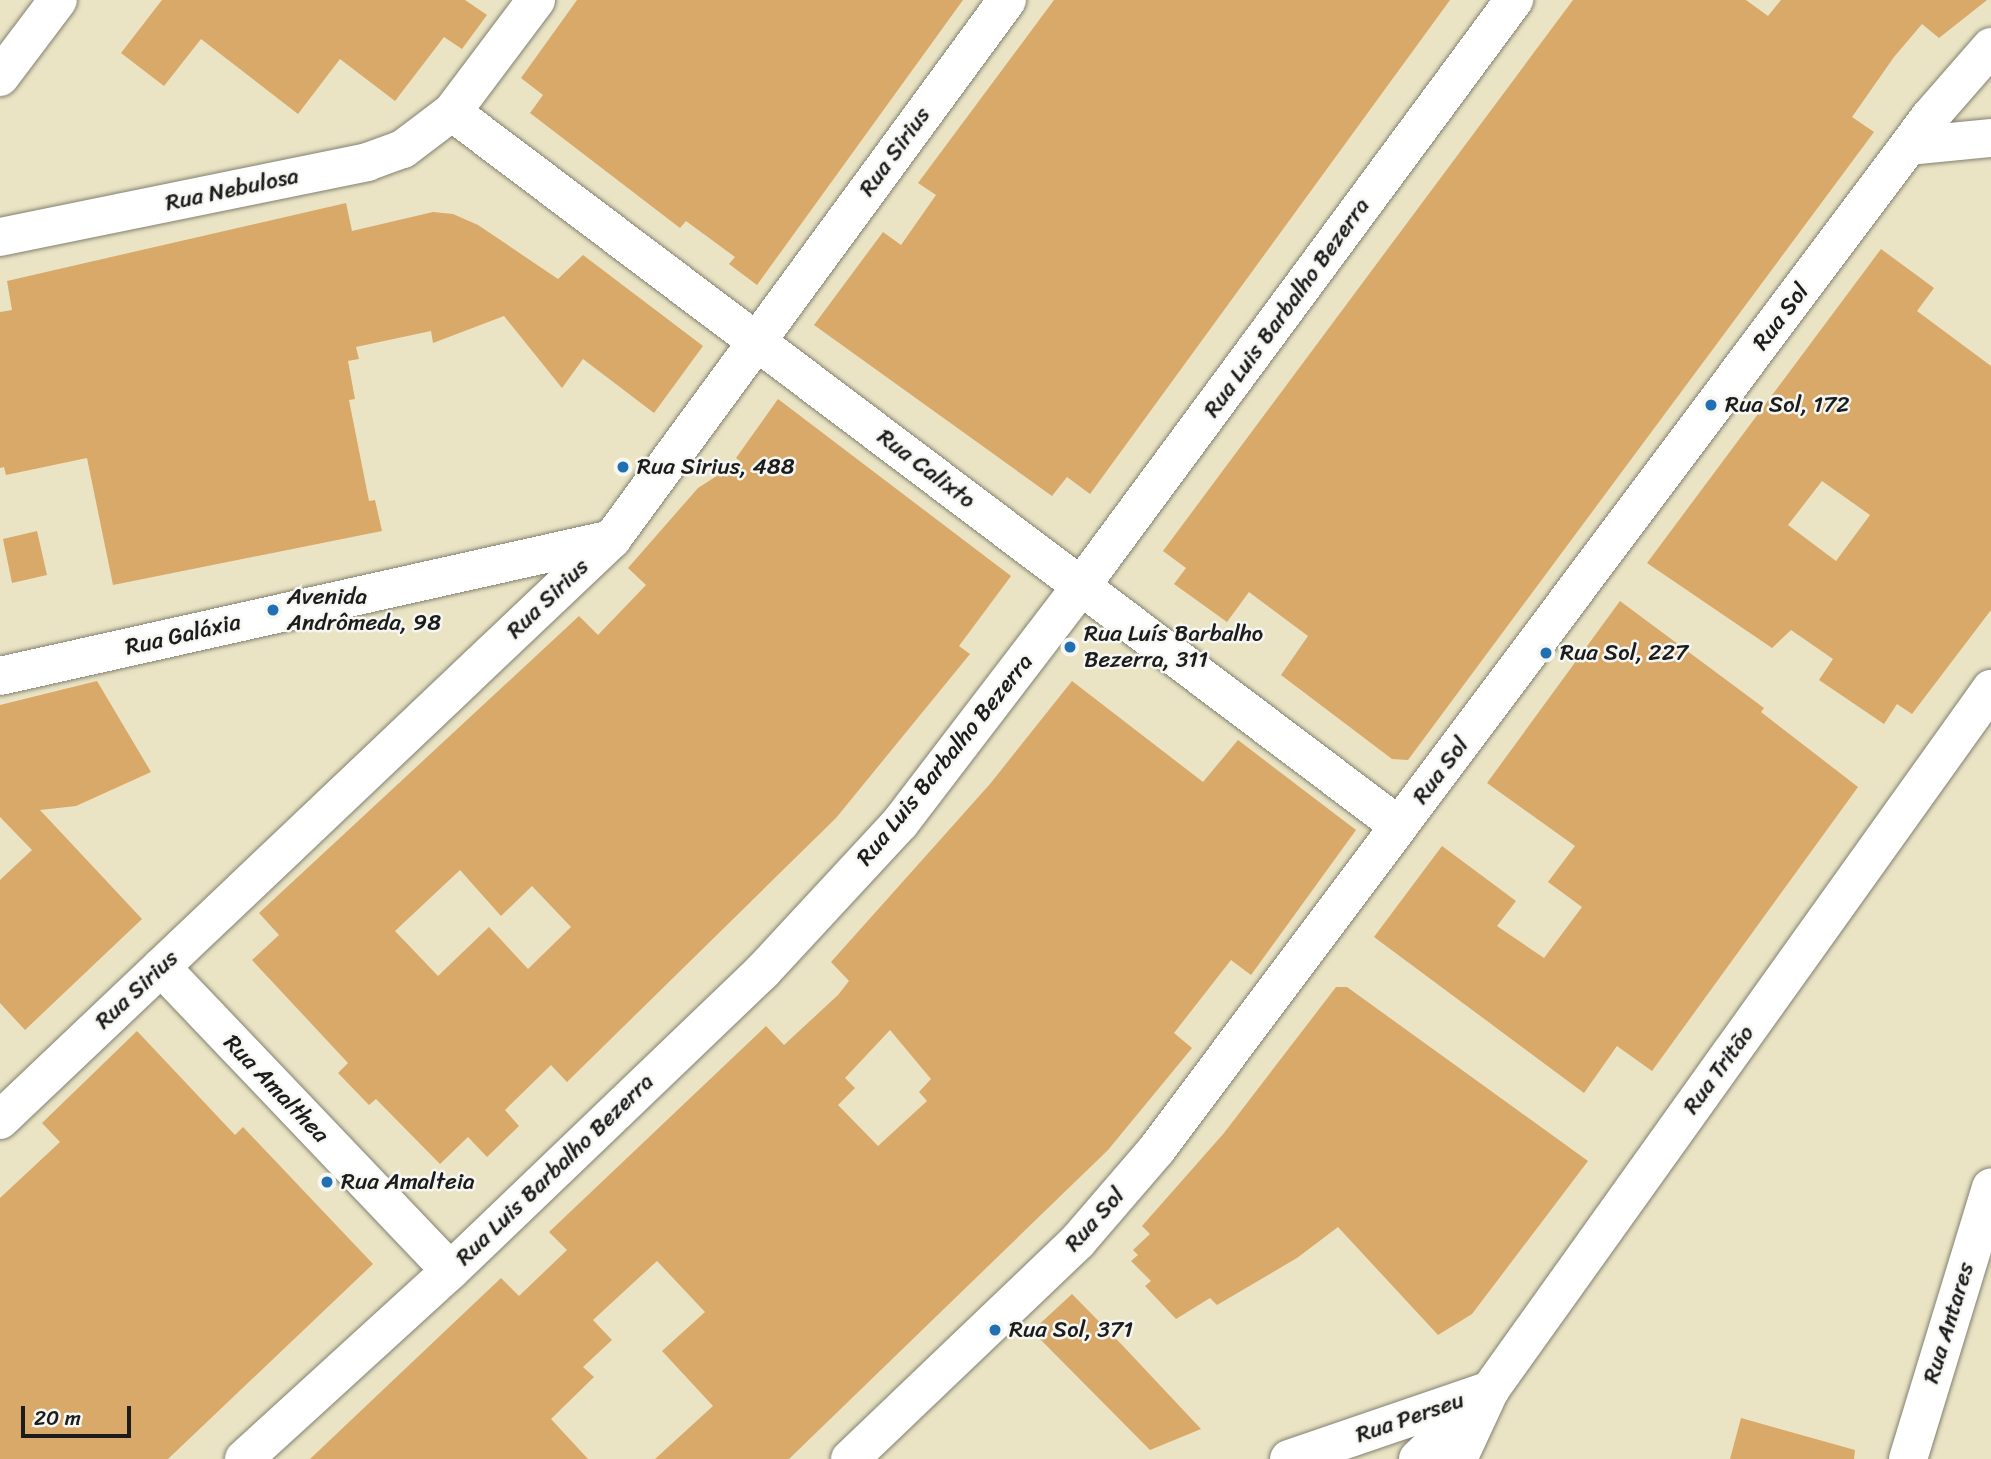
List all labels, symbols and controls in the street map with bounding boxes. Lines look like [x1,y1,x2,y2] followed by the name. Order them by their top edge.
[853,102,937,202] street label: Rua Sirius
[163,162,301,218] street label: Rua Nebulosa
[1198,193,1376,423] street label: Rua Luis Barbalho Bezerra
[1747,278,1815,356] street label: Rua Sol
[1725,391,1850,419] place label: Rua Sol, 172
[1703,397,1719,413] marker: Rua Sol, 172
[872,423,980,515] street label: Rua Calixto
[637,453,795,481] place label: Rua Sirius, 488
[615,459,631,475] marker: Rua Sirius, 488
[501,553,595,645] street label: Rua Sirius
[287,583,441,637] place label: Avenida Andrômeda, 98
[265,602,281,618] marker: Avenida Andrômeda, 98
[123,608,243,662] street label: Rua Galáxia
[1084,620,1263,674] place label: Rua Luís Barbalho Bezerra, 311
[1062,639,1078,655] marker: Rua Luís Barbalho Bezerra, 311
[1560,639,1688,667] place label: Rua Sol, 227
[1538,645,1554,661] marker: Rua Sol, 227
[851,649,1039,871] street label: Rua Luis Barbalho Bezerra
[1407,732,1475,810] street label: Rua Sol
[90,945,184,1035] street label: Rua Sirius
[1677,1020,1761,1120] street label: Rua Tritão
[218,1029,334,1149] street label: Rua Amalthea
[450,1068,660,1272] street label: Rua Luis Barbalho Bezerra
[341,1168,475,1196] place label: Rua Amalteia
[319,1174,335,1190] marker: Rua Amalteia
[1059,1182,1131,1258] street label: Rua Sol
[1918,1259,1980,1387] street label: Rua Antares
[1009,1316,1133,1344] place label: Rua Sol, 371
[987,1322,1003,1338] marker: Rua Sol, 371
[1352,1386,1468,1450] street label: Rua Perseu
[24,1392,135,1436] scale bar
[34,1399,81,1437] text: 20 m

